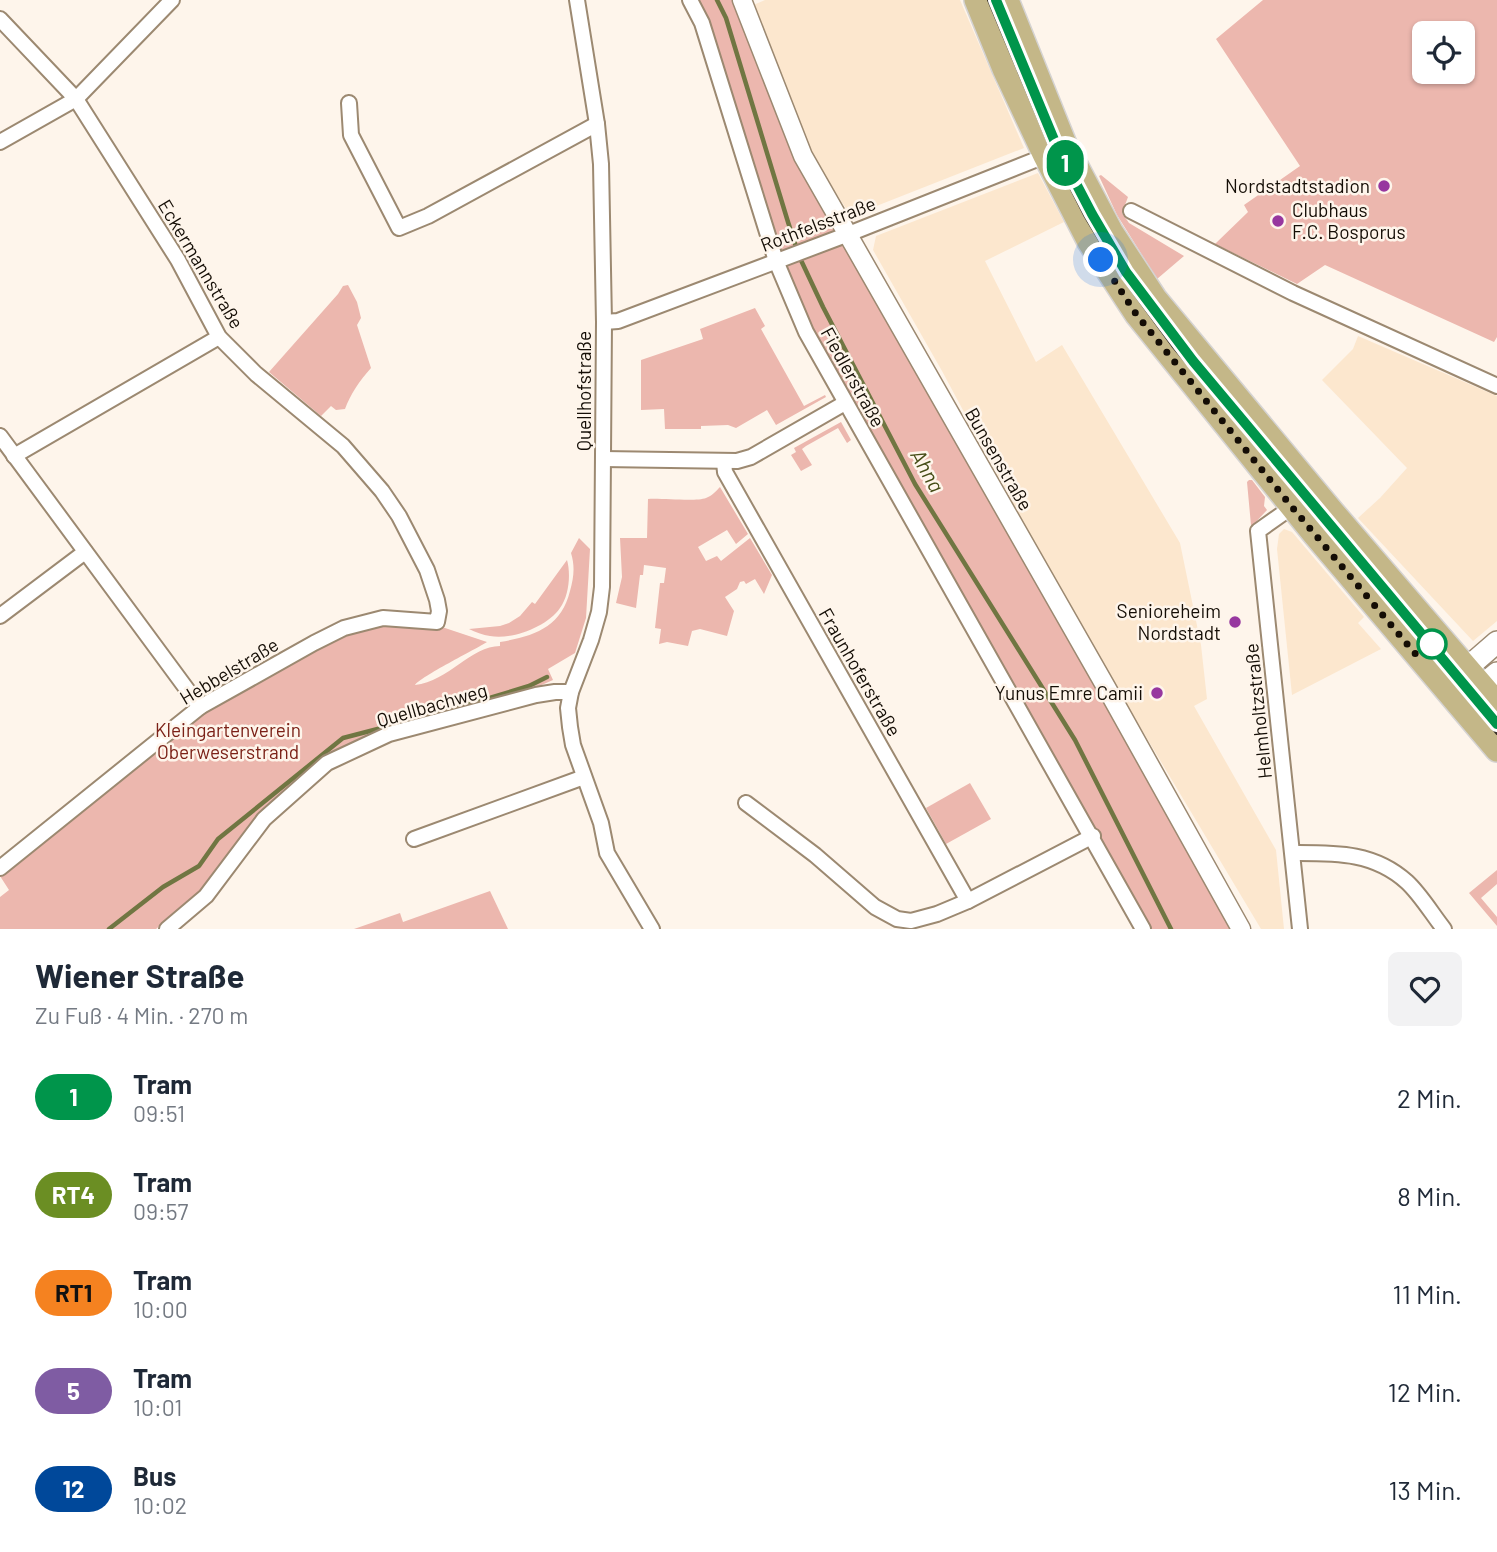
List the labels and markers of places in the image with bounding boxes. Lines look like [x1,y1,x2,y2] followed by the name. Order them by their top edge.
[1225,174,1370,197] place label: Nordstadtstadion
[1376,178,1392,194] marker: Nordstadtstadion
[1292,198,1406,243] place label: Clubhaus F.C. Bosporus
[1270,213,1286,229] marker: Clubhaus F.C. Bosporus
[1117,599,1221,644] place label: Senioreheim Nordstadt
[1227,614,1243,630] marker: Senioreheim Nordstadt
[1417,629,1447,659] unlabelled marker
[995,681,1143,704] place label: Yunus Emre Camii
[1149,685,1165,701] marker: Yunus Emre Camii

